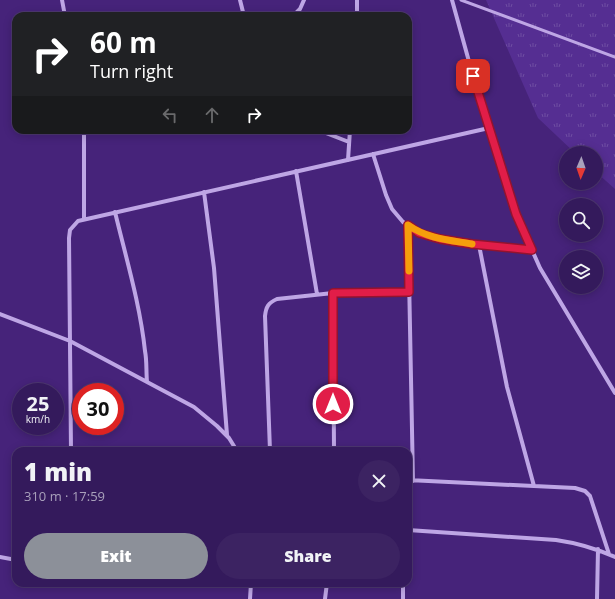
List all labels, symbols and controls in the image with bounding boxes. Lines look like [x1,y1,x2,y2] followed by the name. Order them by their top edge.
[90,23,157,61] text: 60 m
[24,28,76,80] icon: right
[90,59,173,83] text: Turn right
[456,59,490,93] pin
[462,65,484,87] icon: arrive
[159,104,181,126] icon: left
[201,104,223,126] icon: ahead
[243,104,265,126] icon: right
[559,146,603,190] north arrow
[559,146,603,294] map controls
[559,198,603,242] button: search
[559,250,603,294] button: layers
[72,383,124,435] speed limit sign: 30
[312,383,354,425] position arrow
[27,390,49,417] text: 25
[26,412,50,426] text: km/h
[24,455,92,488] text: 1 min
[358,460,400,502] button: close
[24,487,105,505] text: 310 m · 17:59
[24,533,208,579] button: Exit
[216,533,400,579] button: Share

